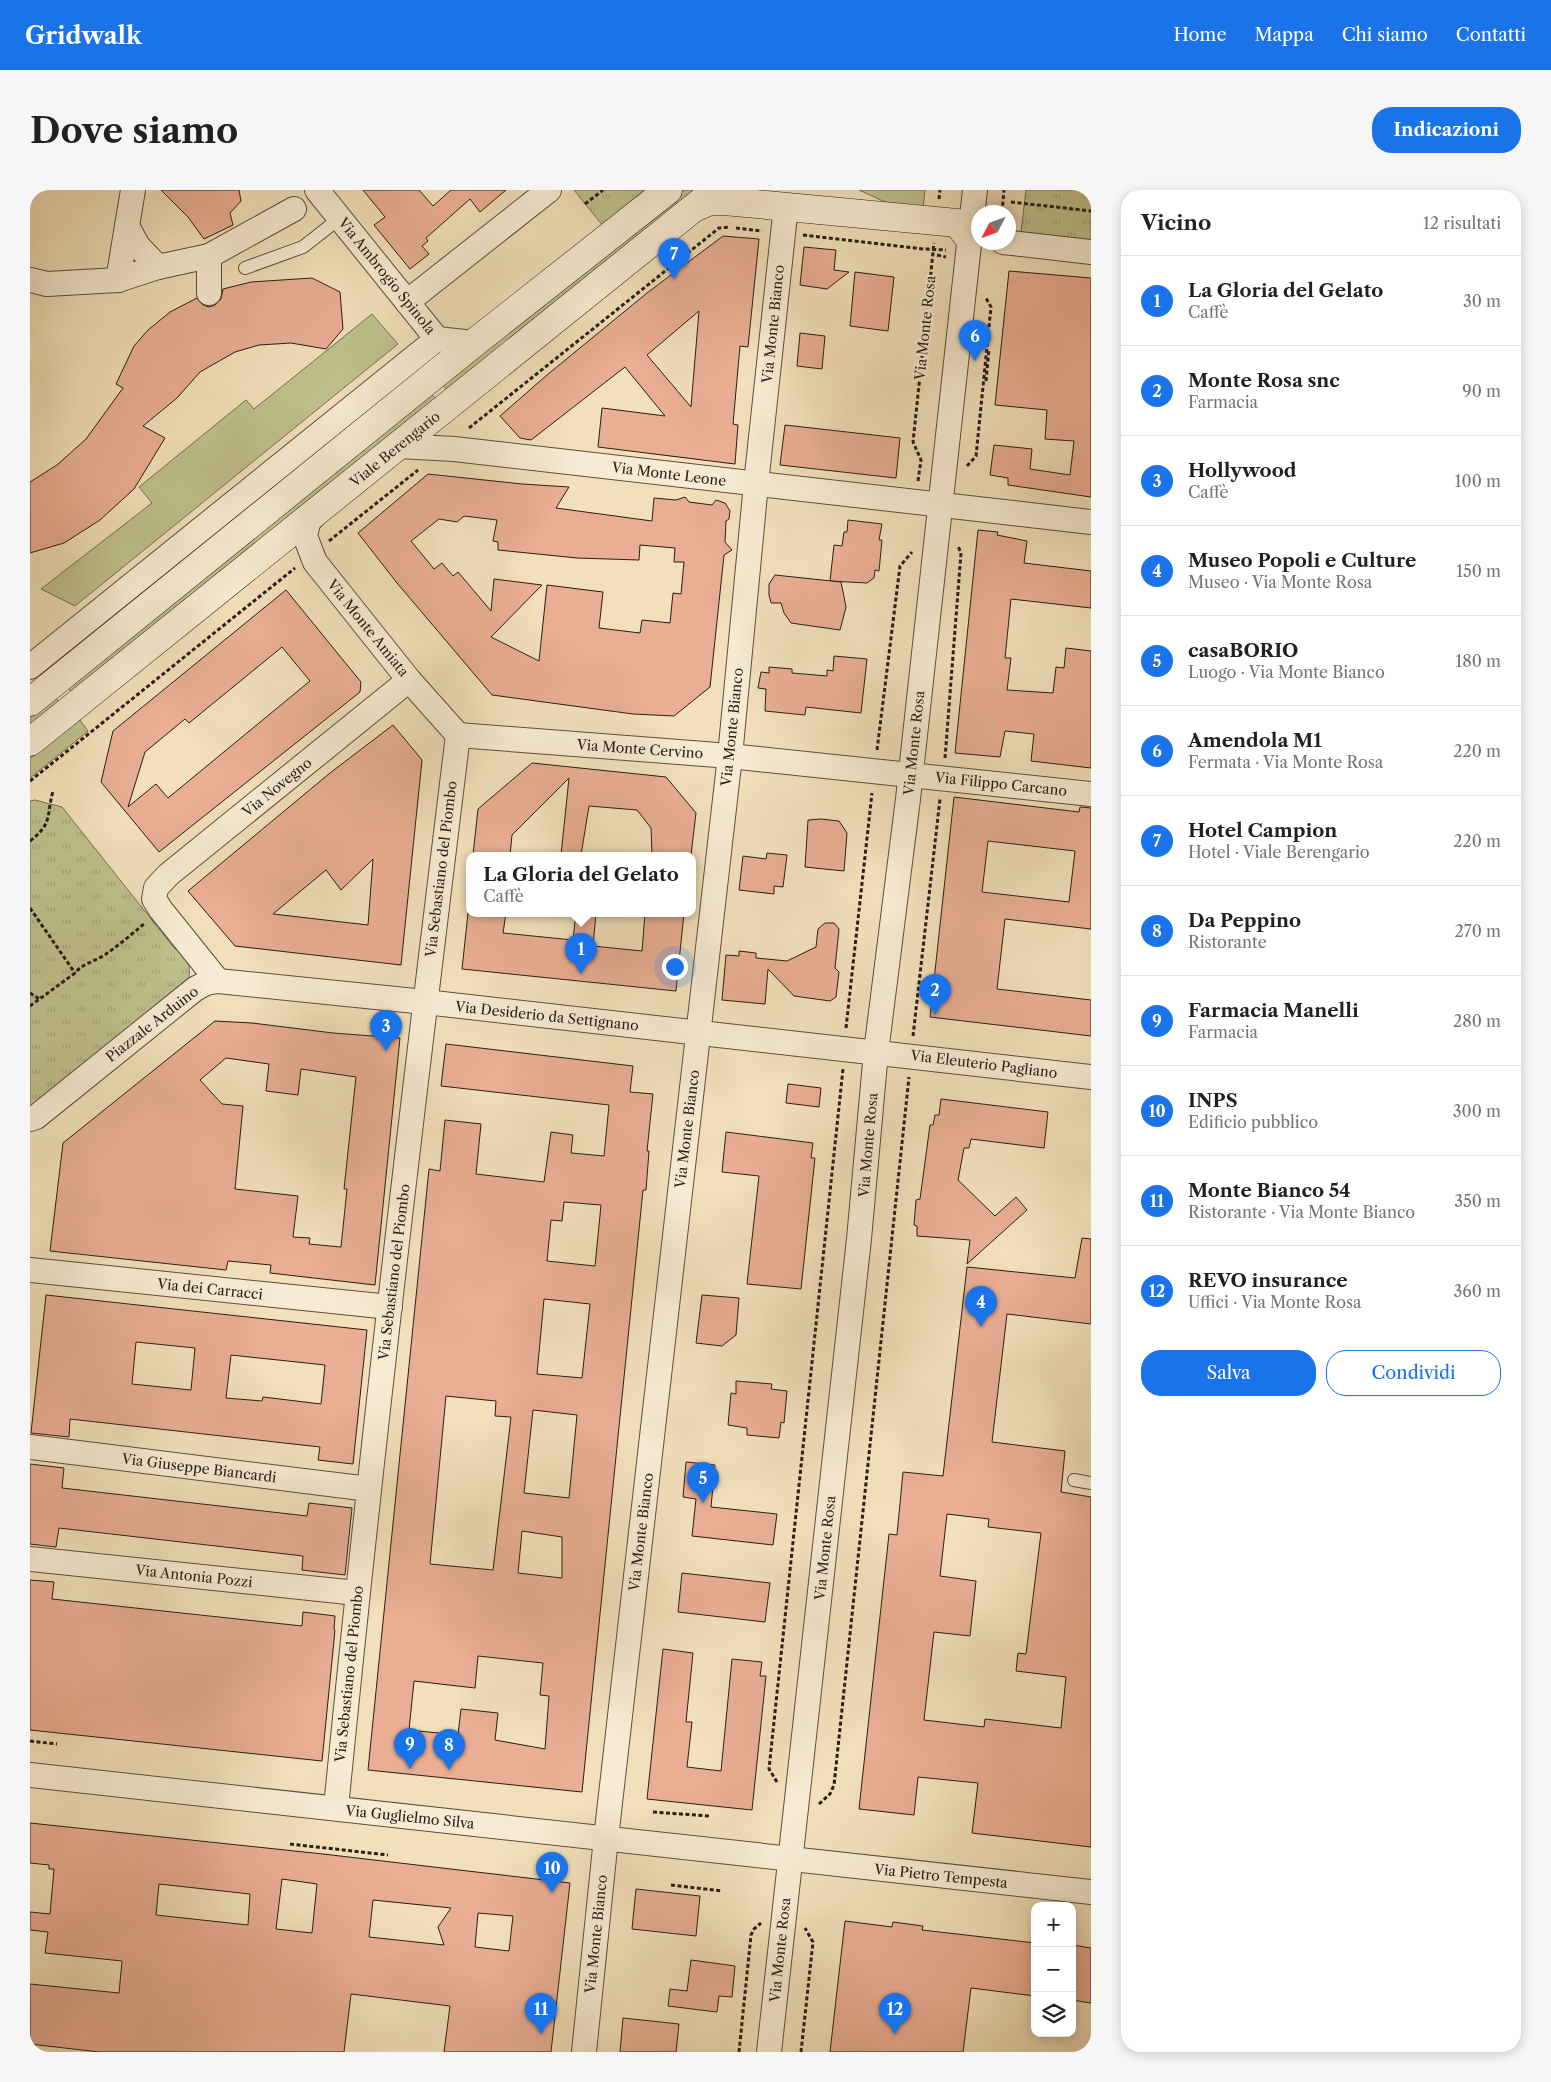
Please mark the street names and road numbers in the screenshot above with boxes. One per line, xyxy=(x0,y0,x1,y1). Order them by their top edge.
street label: Via Ambrogio Spinola xyxy=(334,213,440,338)
street label: Via Monte Bianco xyxy=(758,264,788,385)
street label: Via Monte Rosa xyxy=(910,274,940,382)
street label: Viale Berengario xyxy=(345,407,444,492)
street label: Via Monte Leone xyxy=(610,458,727,490)
street label: Via Monte Amiata xyxy=(323,575,413,681)
street label: Via Monte Bianco xyxy=(717,667,747,788)
street label: Via Monte Rosa xyxy=(899,689,929,797)
street label: Via Monte Cervino xyxy=(575,736,704,762)
street label: Via Novegno xyxy=(238,753,315,821)
street label: Via Filippo Carcano xyxy=(933,768,1068,800)
street label: Via Sebastiano del Piombo xyxy=(421,780,461,959)
street label: Piazzale Arduino xyxy=(102,982,202,1066)
street label: Via Desiderio da Settignano xyxy=(453,997,640,1035)
street label: Via Eleuterio Pagliano xyxy=(909,1046,1058,1082)
street label: Via Monte Bianco xyxy=(671,1069,703,1190)
street label: Via Monte Rosa xyxy=(854,1091,882,1199)
street label: Via Sebastiano del Piombo xyxy=(374,1183,414,1362)
street label: Via dei Carracci xyxy=(155,1274,264,1303)
street label: Via Giuseppe Biancardi xyxy=(120,1449,277,1486)
street label: Via Monte Bianco xyxy=(625,1472,657,1593)
street label: Via Monte Rosa xyxy=(810,1494,840,1602)
street label: Via Antonia Pozzi xyxy=(134,1561,253,1591)
street label: Via Sebastiano del Piombo xyxy=(331,1585,367,1764)
street label: Via Guglielmo Silva xyxy=(344,1801,476,1833)
street label: Via Pietro Tempesta xyxy=(872,1860,1009,1892)
street label: Via Monte Bianco xyxy=(581,1874,611,1995)
street label: Via Monte Rosa xyxy=(765,1896,795,2004)

